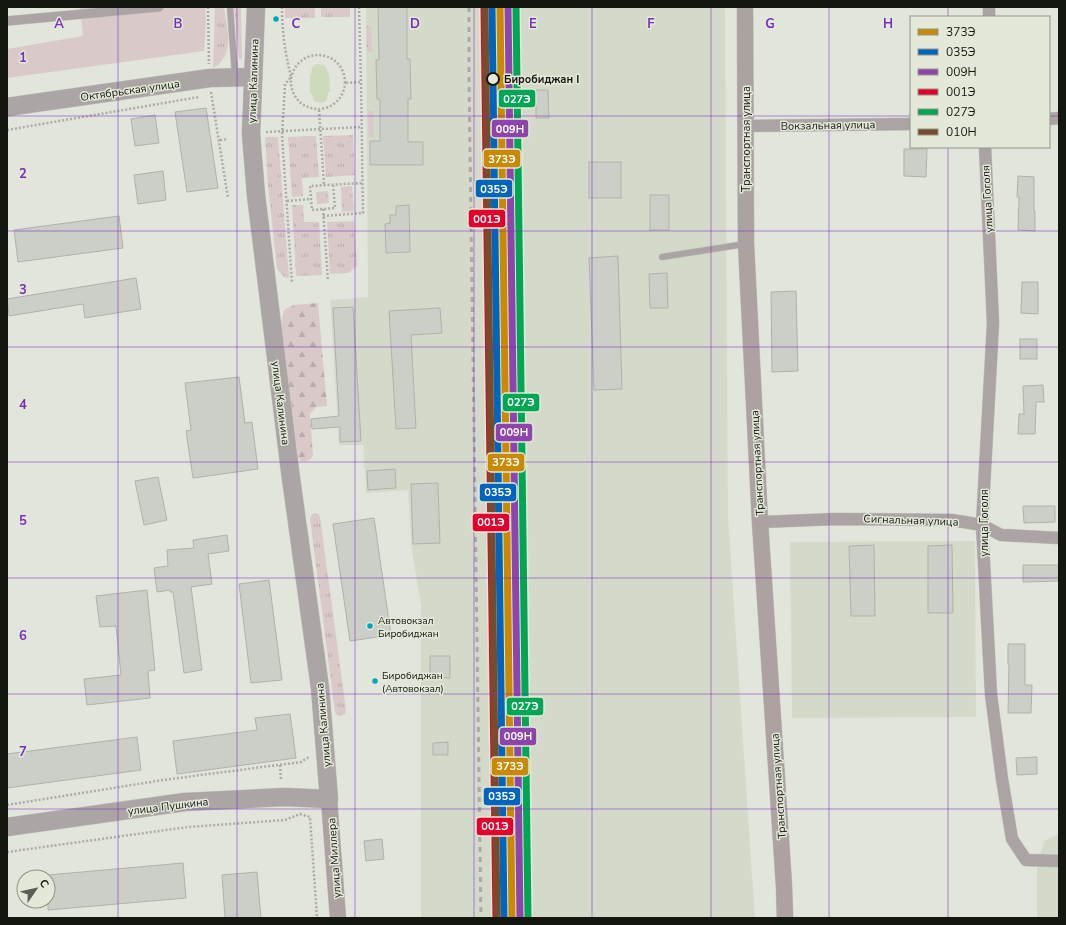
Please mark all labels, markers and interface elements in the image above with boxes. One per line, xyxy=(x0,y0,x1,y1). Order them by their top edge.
unlabelled marker xyxy=(271,14,281,24)
text: A xyxy=(54,15,64,33)
text: B xyxy=(174,15,183,33)
text: C xyxy=(292,15,301,33)
text: D xyxy=(410,15,420,33)
text: E xyxy=(529,15,537,33)
text: F xyxy=(647,15,655,33)
text: G xyxy=(765,15,775,33)
text: H xyxy=(883,15,893,33)
legend xyxy=(910,16,1050,148)
text: 373Э xyxy=(946,24,976,40)
street label: улица Калинина xyxy=(245,38,262,124)
text: 035Э xyxy=(946,44,976,60)
text: 1 xyxy=(19,49,27,67)
text: 009Н xyxy=(946,64,977,80)
marker: Биробиджан I xyxy=(486,72,500,86)
place label: Биробиджан I xyxy=(504,72,579,87)
street label: Октябрьская улица xyxy=(79,76,181,105)
text: 001Э xyxy=(946,84,976,100)
street label: Транспортная улица xyxy=(739,86,754,192)
line badge: 027Э xyxy=(498,89,536,108)
text: 027Э xyxy=(503,92,531,107)
text: 027Э xyxy=(946,104,976,120)
street label: Вокзальная улица xyxy=(780,117,876,134)
line badge: 009Н xyxy=(491,119,529,138)
text: 009Н xyxy=(496,122,524,137)
text: 010Н xyxy=(946,124,977,140)
line badge: 373Э xyxy=(483,149,521,168)
text: 373Э xyxy=(488,152,516,167)
text: 2 xyxy=(19,165,27,183)
street label: улица Гоголя xyxy=(978,165,997,233)
line badge: 035Э xyxy=(475,179,513,198)
text: 035Э xyxy=(480,182,508,197)
line badge: 001Э xyxy=(468,209,506,228)
text: 001Э xyxy=(473,212,501,227)
text: 3 xyxy=(19,281,27,299)
street label: улица Калинина xyxy=(268,360,293,446)
line badge: 027Э xyxy=(502,393,540,412)
text: 027Э xyxy=(507,395,535,410)
text: 4 xyxy=(19,396,27,414)
street label: Транспортная улица xyxy=(747,410,768,516)
line badge: 009Н xyxy=(495,423,533,442)
text: 009Н xyxy=(500,425,528,440)
line badge: 373Э xyxy=(487,453,525,472)
text: 373Э xyxy=(492,455,520,470)
line badge: 035Э xyxy=(479,483,517,502)
text: 035Э xyxy=(484,485,512,500)
street label: улица Гоголя xyxy=(977,489,992,557)
street label: Сигнальная улица xyxy=(863,511,959,530)
text: 5 xyxy=(19,512,27,530)
line badge: 001Э xyxy=(472,513,510,532)
text: 001Э xyxy=(477,515,505,530)
place label: Автовокзал Биробиджан xyxy=(378,614,439,641)
marker: Автовокзал Биробиджан xyxy=(365,621,375,631)
text: 6 xyxy=(19,627,27,645)
place label: Биробиджан (Автовокзал) xyxy=(382,669,444,696)
marker: Биробиджан (Автовокзал) xyxy=(370,676,380,686)
street label: улица Калинина xyxy=(312,682,335,768)
line badge: 027Э xyxy=(506,697,544,716)
text: 027Э xyxy=(511,699,539,714)
line badge: 009Н xyxy=(499,727,537,746)
text: 009Н xyxy=(504,729,532,744)
street label: Транспортная улица xyxy=(767,733,790,839)
text: 7 xyxy=(19,743,27,761)
line badge: 373Э xyxy=(491,757,529,776)
text: 373Э xyxy=(496,759,524,774)
line badge: 035Э xyxy=(483,787,521,806)
text: 035Э xyxy=(488,789,516,804)
street label: улица Пушкина xyxy=(127,794,209,819)
street label: улица Миллера xyxy=(324,817,345,899)
line badge: 001Э xyxy=(476,817,514,836)
text: 001Э xyxy=(481,819,509,834)
north arrow xyxy=(16,869,56,909)
text: С xyxy=(36,876,52,891)

